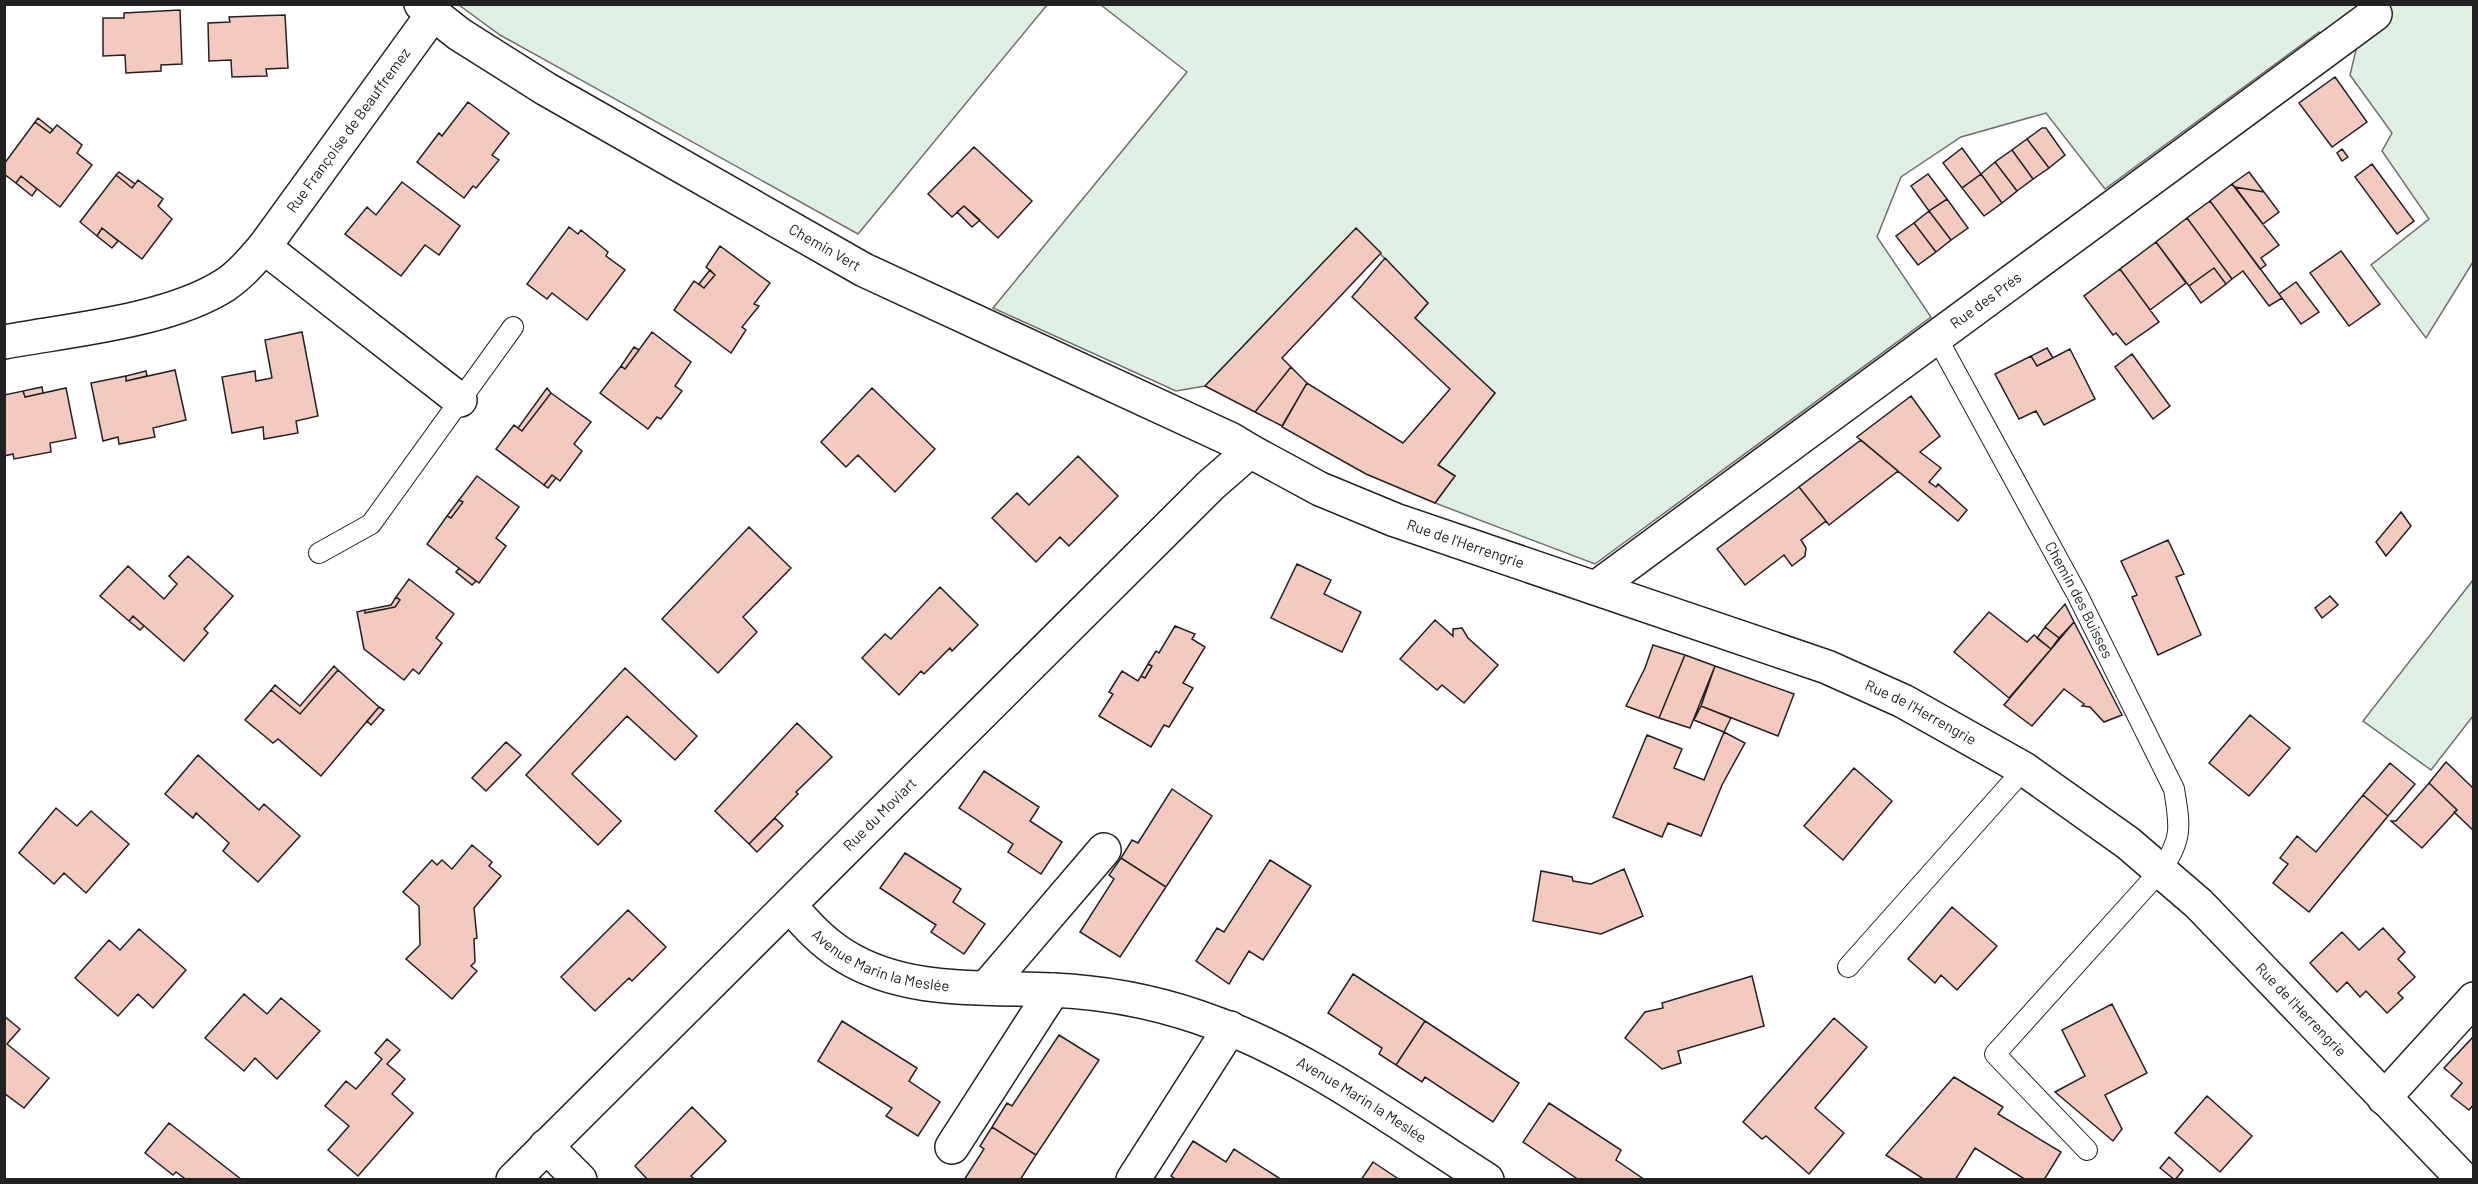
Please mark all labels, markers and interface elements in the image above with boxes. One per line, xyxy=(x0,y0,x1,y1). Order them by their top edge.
street label: Rue Françoise de Beauffremez xyxy=(282,44,414,216)
street label: Chemin Vert xyxy=(786,219,864,274)
street label: Rue des Prés xyxy=(1946,268,2024,332)
street label: Rue de l'Herrengrie xyxy=(1405,515,1527,571)
street label: Chemin des Buisses xyxy=(2042,538,2117,661)
street label: Rue de l'Herrengrie xyxy=(1863,675,1980,748)
street label: Rue du Moviart xyxy=(839,774,920,854)
street label: Avenue Marin la Meslée xyxy=(809,925,950,994)
street label: Rue de l'Herrengrie xyxy=(2252,959,2350,1060)
street label: Avenue Marin la Meslée xyxy=(1294,1052,1430,1146)

